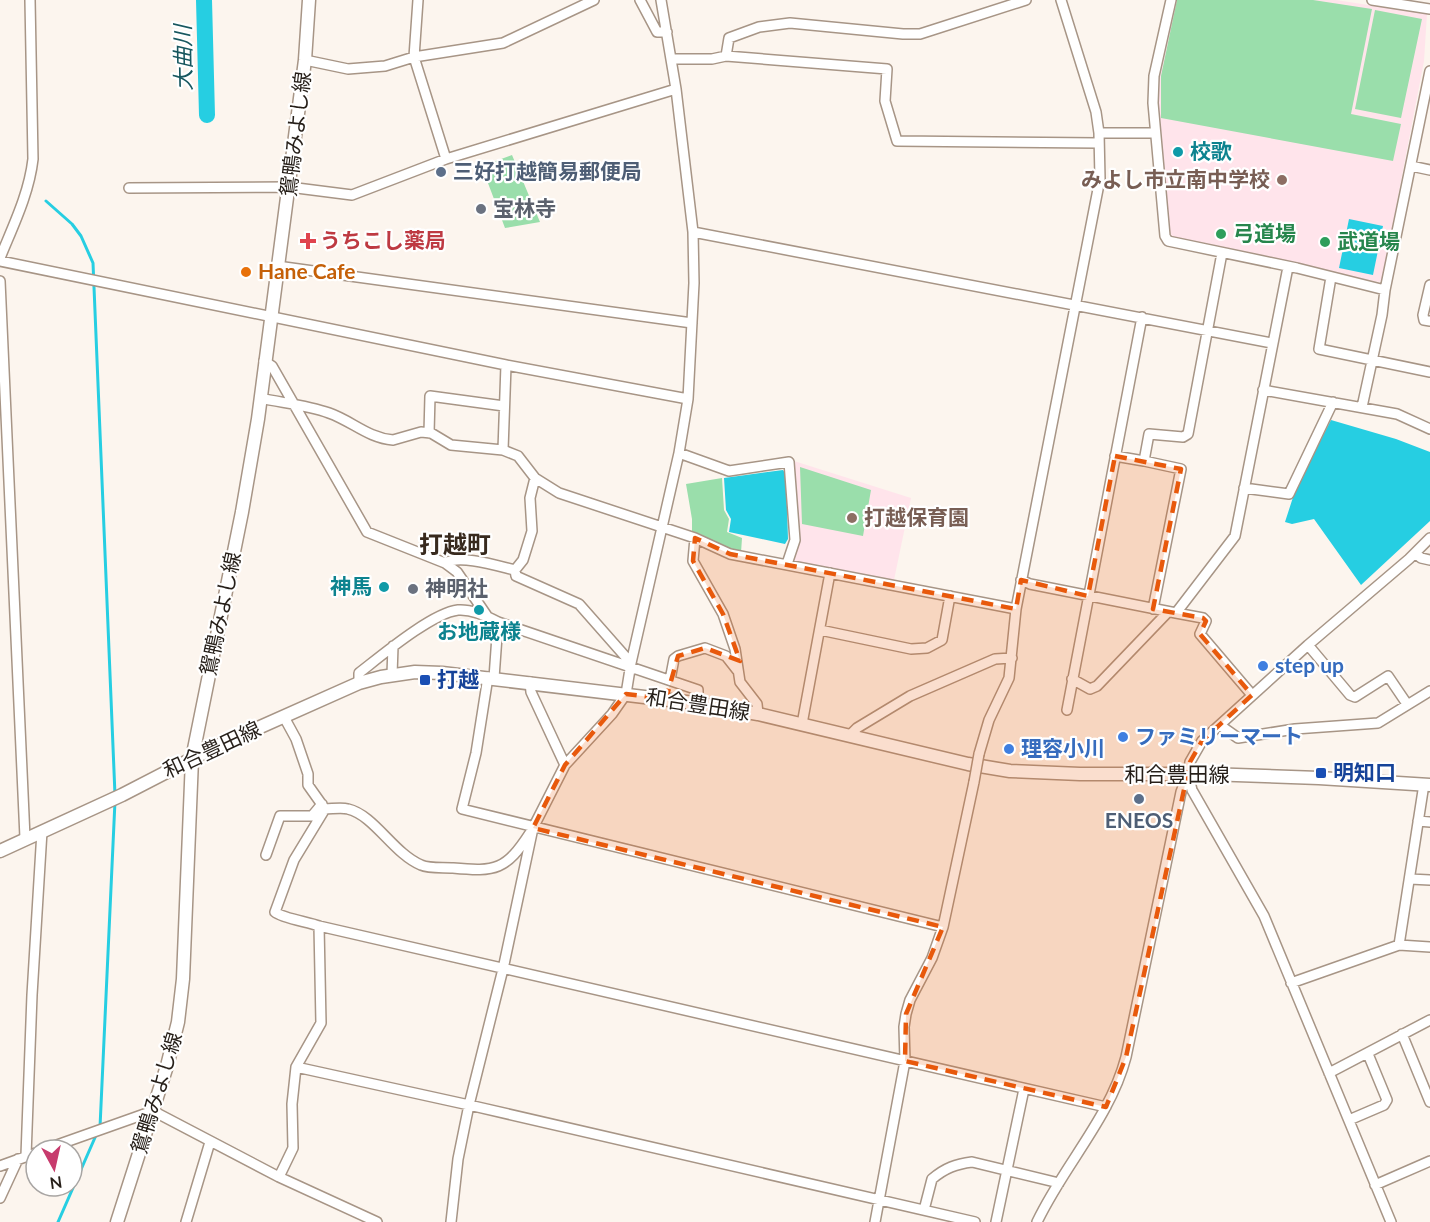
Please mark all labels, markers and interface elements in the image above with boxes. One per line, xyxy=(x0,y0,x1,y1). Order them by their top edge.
water label: 大曲川 xyxy=(168,23,197,91)
street label: 鴛鴨みよし線 xyxy=(274,70,315,198)
place label: 校歌 xyxy=(1190,138,1232,163)
marker: 校歌 xyxy=(1171,145,1185,159)
place label: 三好打越簡易郵便局 xyxy=(453,158,642,183)
marker: 三好打越簡易郵便局 xyxy=(434,165,448,179)
place label: みよし市立南中学校 xyxy=(1081,166,1270,191)
marker: みよし市立南中学校 xyxy=(1275,173,1289,187)
place label: 宝林寺 xyxy=(493,195,556,220)
marker: 宝林寺 xyxy=(474,202,488,216)
place label: 弓道場 xyxy=(1233,220,1296,245)
place label: うちこし薬局 xyxy=(320,227,446,252)
marker: 弓道場 xyxy=(1214,227,1228,241)
place label: 武道場 xyxy=(1337,228,1400,253)
marker: うちこし薬局 xyxy=(301,234,315,248)
marker: 武道場 xyxy=(1318,235,1332,249)
place label: Hane Cafe xyxy=(258,258,356,283)
marker: Hane Cafe xyxy=(239,265,253,279)
place label: 打越保育園 xyxy=(864,504,969,529)
marker: 打越保育園 xyxy=(845,511,859,525)
district label: 打越町 xyxy=(419,529,491,558)
street label: 鴛鴨みよし線 xyxy=(194,549,245,678)
place label: 神馬 xyxy=(330,573,372,598)
place label: 神明社 xyxy=(425,575,488,600)
marker: 神馬 xyxy=(377,580,391,594)
marker: 神明社 xyxy=(406,582,420,596)
marker: お地蔵様 xyxy=(472,603,486,617)
place label: お地蔵様 xyxy=(437,618,521,643)
place label: step up xyxy=(1275,652,1344,677)
marker: step up xyxy=(1256,659,1270,673)
place label: 打越 xyxy=(437,666,479,691)
marker: 打越 xyxy=(418,673,432,687)
street label: 和合豊田線 xyxy=(644,683,752,724)
street label: 和合豊田線 xyxy=(159,715,264,782)
place label: ファミリーマート xyxy=(1135,723,1303,748)
marker: ファミリーマート xyxy=(1116,730,1130,744)
place label: 理容小川 xyxy=(1021,735,1105,760)
marker: 理容小川 xyxy=(1002,742,1016,756)
place label: 明知口 xyxy=(1333,759,1396,784)
street label: 和合豊田線 xyxy=(1125,761,1230,786)
marker: 明知口 xyxy=(1314,766,1328,780)
marker: ENEOS xyxy=(1132,792,1146,806)
place label: ENEOS xyxy=(1105,807,1173,832)
street label: 鴛鴨みよし線 xyxy=(125,1029,186,1156)
north arrow xyxy=(24,1138,84,1198)
text: N xyxy=(49,1173,64,1194)

